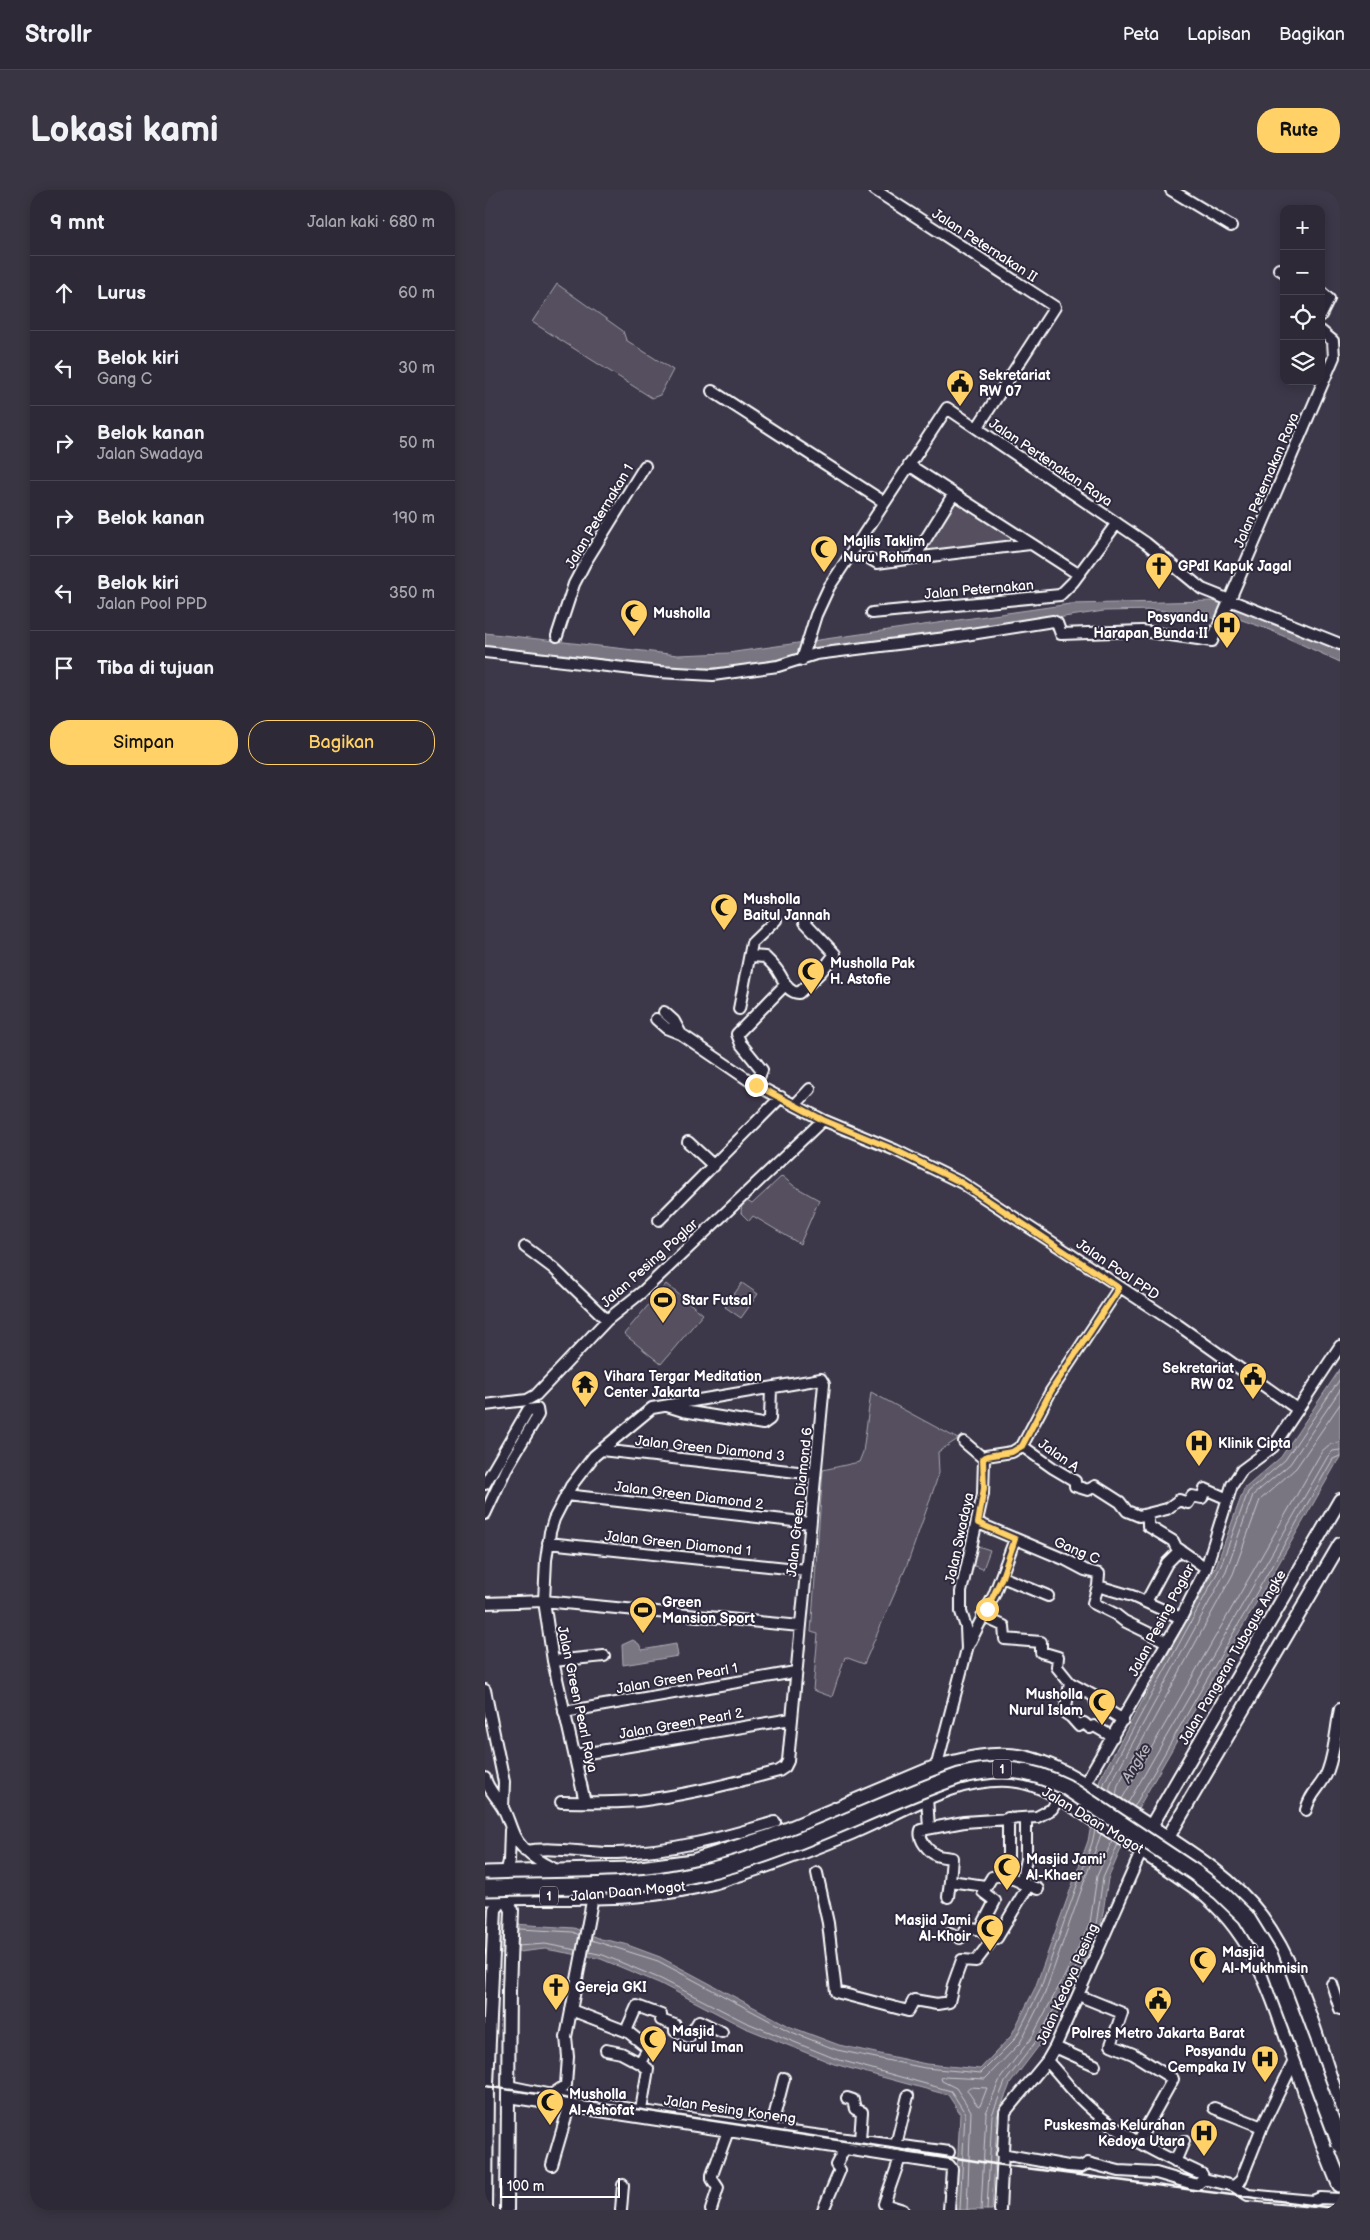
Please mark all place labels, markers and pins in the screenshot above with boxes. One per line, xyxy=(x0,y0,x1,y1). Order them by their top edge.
place label: Sekretariat RW 07 xyxy=(979,367,1051,400)
public building icon: Sekretariat RW 07 xyxy=(945,368,975,407)
place label: Majlis Taklim Nuru Rohman xyxy=(843,533,932,566)
mosque icon: Majlis Taklim Nuru Rohman xyxy=(809,534,839,573)
church icon: GPdI Kapuk Jagal xyxy=(1144,551,1174,590)
place label: GPdI Kapuk Jagal xyxy=(1178,558,1292,575)
mosque icon: Musholla xyxy=(619,598,649,637)
place label: Musholla xyxy=(653,605,711,622)
place label: Posyandu Harapan Bunda II xyxy=(1094,609,1208,642)
hospital icon: Posyandu Harapan Bunda II xyxy=(1212,610,1242,649)
place label: Musholla Baitul Jannah xyxy=(743,891,831,924)
mosque icon: Musholla Baitul Jannah xyxy=(709,892,739,931)
place label: Musholla Pak H. Astofie xyxy=(830,955,915,988)
mosque icon: Musholla Pak H. Astofie xyxy=(796,956,826,995)
sports icon: Star Futsal xyxy=(648,1285,678,1324)
place label: Star Futsal xyxy=(682,1292,752,1309)
place label: Sekretariat RW 02 xyxy=(1163,1360,1235,1393)
public building icon: Sekretariat RW 02 xyxy=(1238,1361,1268,1400)
place label: Vihara Tergar Meditation Center Jakarta xyxy=(604,1368,762,1401)
temple icon: Vihara Tergar Meditation Center Jakarta xyxy=(570,1369,600,1408)
hospital icon: Klinik Cipta xyxy=(1184,1428,1214,1467)
place label: Klinik Cipta xyxy=(1218,1435,1291,1452)
place label: Green Mansion Sport xyxy=(662,1594,755,1627)
sports icon: Green Mansion Sport xyxy=(628,1595,658,1634)
place label: Musholla Nurul Islam xyxy=(1009,1686,1083,1719)
mosque icon: Musholla Nurul Islam xyxy=(1087,1687,1117,1726)
place label: Masjid Jami' Al-Khaer xyxy=(1025,1851,1106,1884)
mosque icon: Masjid Jami' Al-Khaer xyxy=(992,1852,1022,1891)
place label: Masjid Jami Al-Khoir xyxy=(894,1912,971,1945)
mosque icon: Masjid Jami Al-Khoir xyxy=(975,1913,1005,1952)
place label: Masjid Al-Mukhmisin xyxy=(1221,1944,1308,1977)
mosque icon: Masjid Al-Mukhmisin xyxy=(1188,1945,1218,1984)
church icon: Gereja GKI xyxy=(541,1972,571,2011)
place label: Gereja GKI xyxy=(575,1979,647,1996)
public building icon: Polres Metro Jakarta Barat xyxy=(1143,1985,1173,2024)
place label: Masjid Nurul Iman xyxy=(672,2023,744,2056)
mosque icon: Masjid Nurul Iman xyxy=(638,2024,668,2063)
place label: Polres Metro Jakarta Barat xyxy=(1071,2025,1245,2042)
place label: Posyandu Cempaka IV xyxy=(1168,2043,1246,2076)
hospital icon: Posyandu Cempaka IV xyxy=(1250,2044,1280,2083)
place label: Musholla Al-Ashofat xyxy=(568,2086,635,2119)
mosque icon: Musholla Al-Ashofat xyxy=(535,2087,565,2126)
place label: Puskesmas Kelurahan Kedoya Utara xyxy=(1044,2117,1185,2150)
hospital icon: Puskesmas Kelurahan Kedoya Utara xyxy=(1189,2118,1219,2157)

